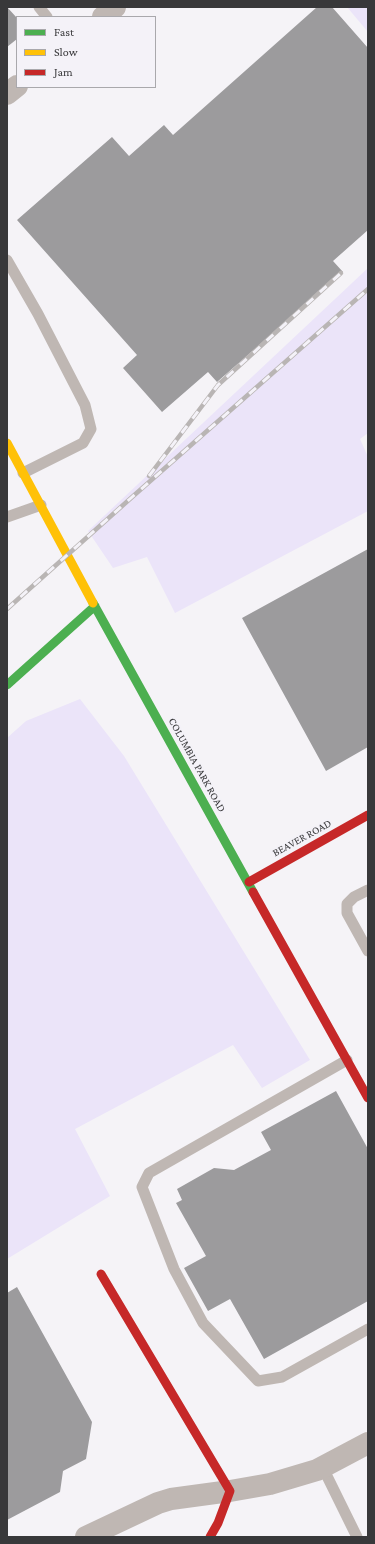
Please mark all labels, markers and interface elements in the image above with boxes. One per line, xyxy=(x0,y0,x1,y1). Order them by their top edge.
legend xyxy=(16,16,156,88)
text: Fast xyxy=(54,25,74,39)
text: Slow xyxy=(54,45,78,59)
text: Jam xyxy=(54,65,73,79)
street label: COLUMBIA PARK ROAD xyxy=(166,715,228,815)
street label: BEAVER ROAD xyxy=(270,816,334,860)

